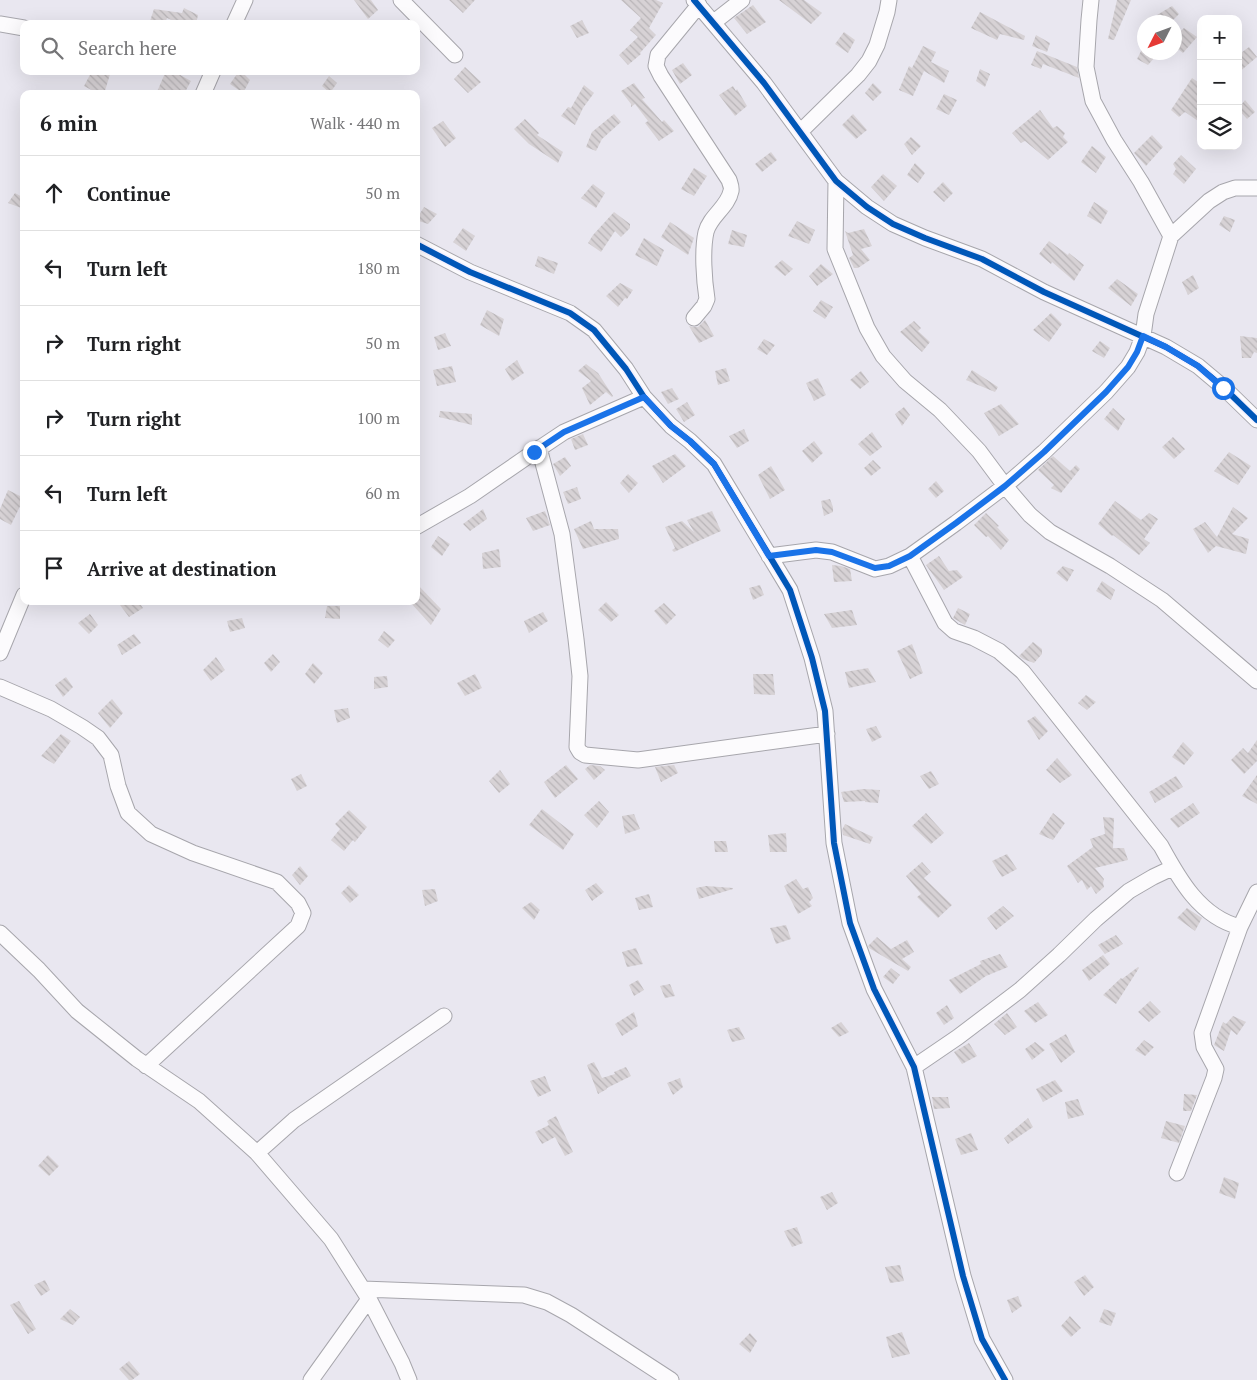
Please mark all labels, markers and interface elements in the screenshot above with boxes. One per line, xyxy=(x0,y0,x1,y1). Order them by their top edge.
north arrow xyxy=(1137,15,1182,60)
map controls xyxy=(1197,15,1242,150)
button: + xyxy=(1197,15,1242,60)
search box xyxy=(20,20,420,75)
icon: search xyxy=(38,34,66,62)
text: Search here xyxy=(78,35,177,60)
button: − xyxy=(1197,60,1242,105)
button: layers xyxy=(1197,105,1242,150)
text: 6 min xyxy=(40,109,97,137)
text: Walk · 440 m xyxy=(310,112,400,134)
icon: ahead xyxy=(40,179,68,207)
text: Continue xyxy=(87,181,171,206)
text: 50 m xyxy=(365,182,400,204)
icon: left xyxy=(40,254,68,282)
text: Turn left xyxy=(87,256,168,281)
text: 180 m xyxy=(357,257,400,279)
icon: right xyxy=(40,329,68,357)
text: Turn right xyxy=(87,331,181,356)
text: 50 m xyxy=(365,332,400,354)
route start xyxy=(1212,377,1235,400)
icon: right xyxy=(40,404,68,432)
text: Turn right xyxy=(87,406,181,431)
text: 100 m xyxy=(357,407,400,429)
route end xyxy=(523,441,546,464)
icon: left xyxy=(40,479,68,507)
text: Turn left xyxy=(87,481,168,506)
text: 60 m xyxy=(365,482,400,504)
icon: arrive xyxy=(40,554,68,582)
text: Arrive at destination xyxy=(87,556,276,581)

